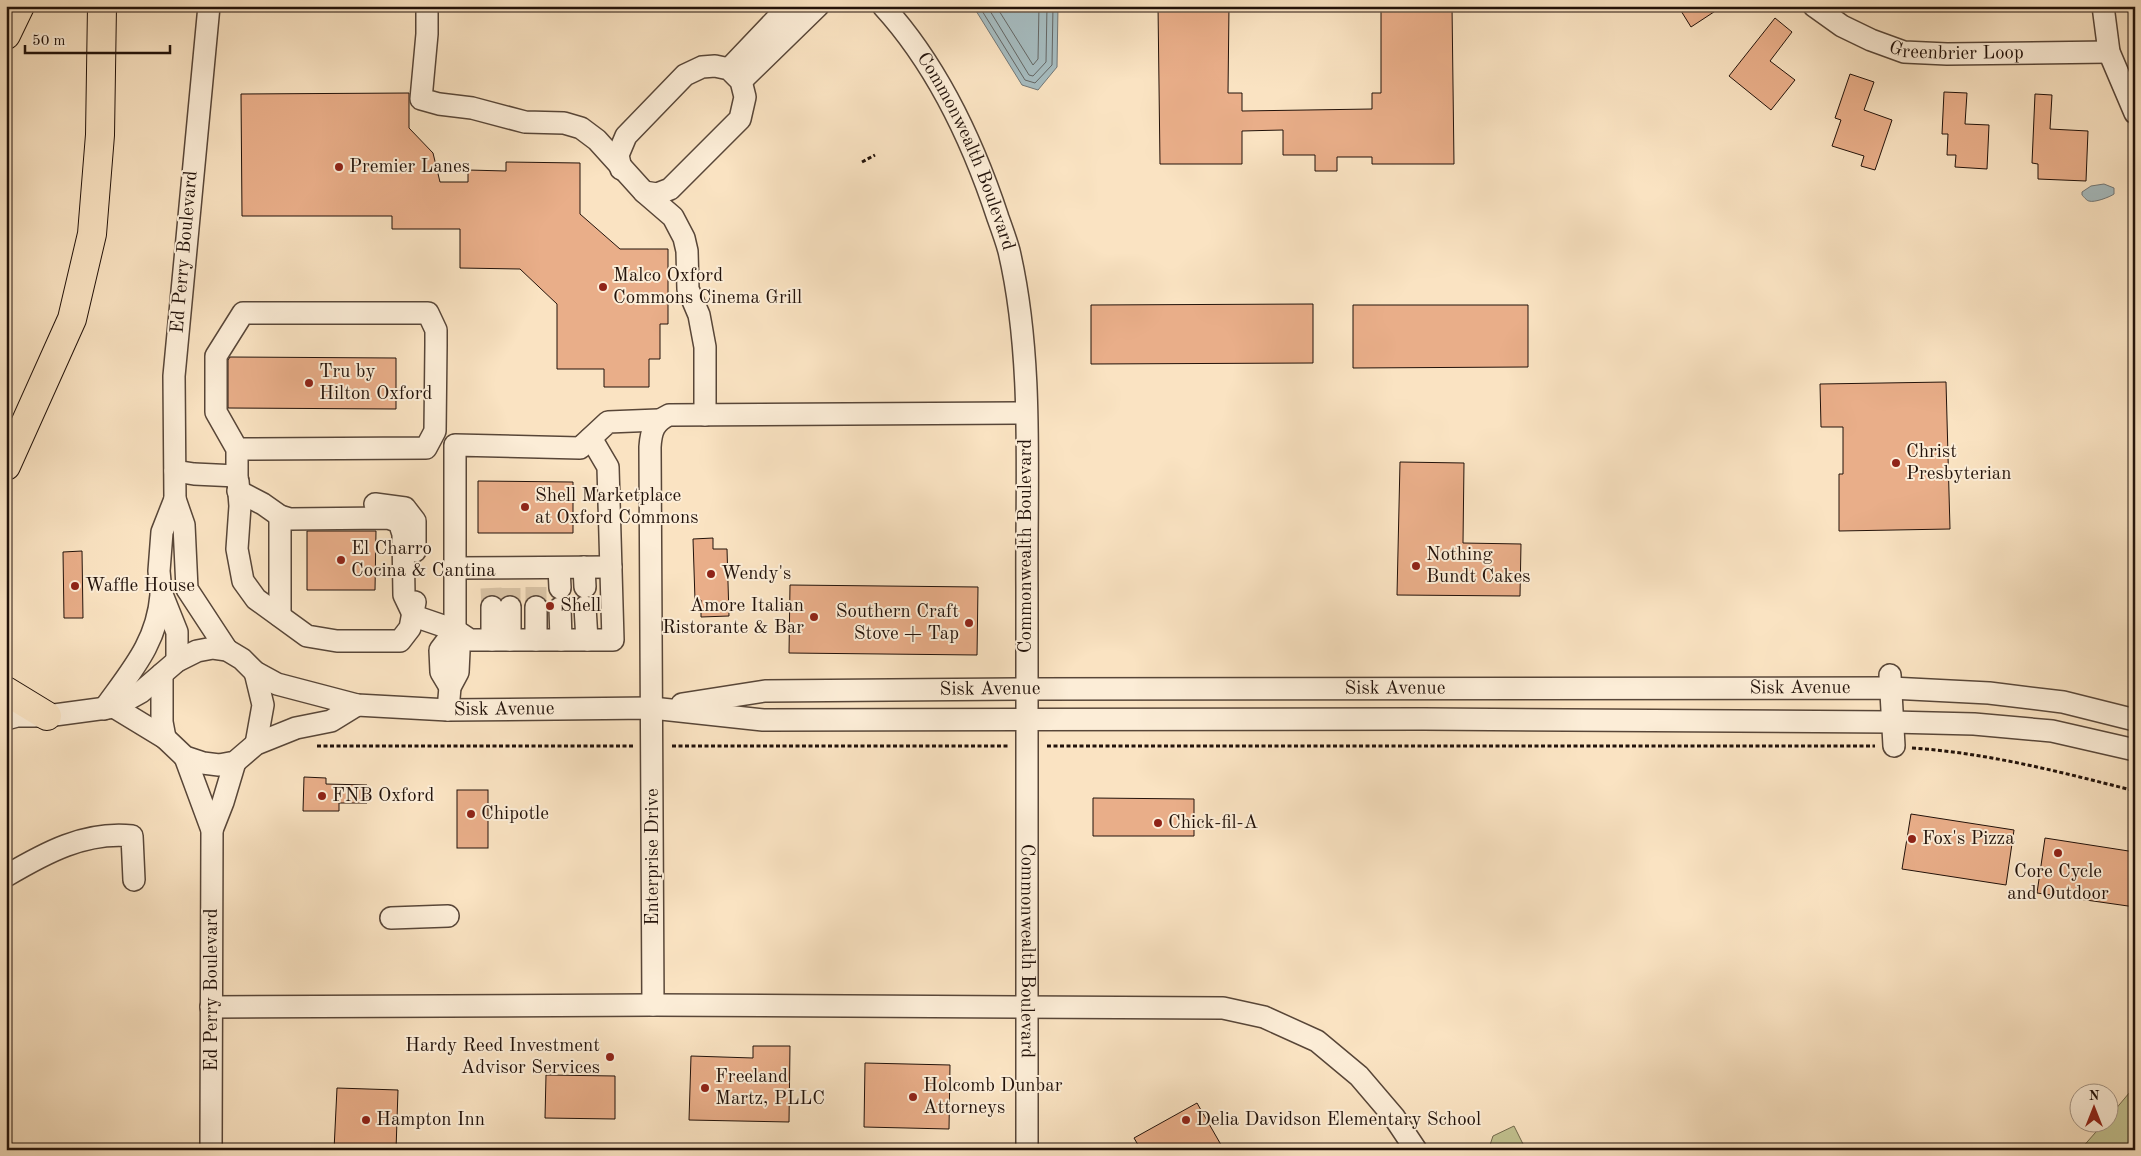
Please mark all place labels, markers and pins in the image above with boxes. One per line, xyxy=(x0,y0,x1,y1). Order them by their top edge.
place label: Premier Lanes xyxy=(349,158,470,177)
marker: Premier Lanes xyxy=(333,161,345,173)
place label: Malco Oxford Commons Cinema Grill xyxy=(613,267,802,308)
marker: Malco Oxford Commons Cinema Grill xyxy=(597,281,609,293)
place label: Tru by Hilton Oxford xyxy=(319,363,433,404)
marker: Tru by Hilton Oxford xyxy=(303,377,315,389)
place label: Christ Presbyterian xyxy=(1906,443,2011,484)
marker: Christ Presbyterian xyxy=(1890,457,1902,469)
place label: Shell Marketplace at Oxford Commons xyxy=(535,487,699,528)
marker: Shell Marketplace at Oxford Commons xyxy=(519,501,531,513)
place label: El Charro Cocina & Cantina xyxy=(351,540,496,581)
place label: Nothing Bundt Cakes xyxy=(1426,546,1530,587)
marker: El Charro Cocina & Cantina xyxy=(335,554,347,566)
marker: Nothing Bundt Cakes xyxy=(1410,560,1422,572)
place label: Wendy's xyxy=(721,565,791,584)
marker: Wendy's xyxy=(705,568,717,580)
place label: Waffle House xyxy=(85,577,195,596)
marker: Waffle House xyxy=(69,580,81,592)
place label: Shell xyxy=(560,597,601,616)
place label: Amore Italian Ristorante & Bar xyxy=(662,597,804,638)
marker: Shell xyxy=(544,600,556,612)
place label: Southern Craft Stove + Tap xyxy=(836,603,959,644)
marker: Amore Italian Ristorante & Bar xyxy=(808,611,820,623)
marker: Southern Craft Stove + Tap xyxy=(963,617,975,629)
place label: FNB Oxford xyxy=(332,787,435,806)
marker: FNB Oxford xyxy=(316,790,328,802)
place label: Chipotle xyxy=(481,805,549,824)
marker: Chipotle xyxy=(465,808,477,820)
place label: Chick-fil-A xyxy=(1168,814,1259,833)
marker: Chick-fil-A xyxy=(1152,817,1164,829)
place label: Fox's Pizza xyxy=(1922,830,2015,849)
marker: Fox's Pizza xyxy=(1906,833,1918,845)
marker: Core Cycle and Outdoor xyxy=(2052,847,2064,859)
place label: Core Cycle and Outdoor xyxy=(2007,863,2109,904)
place label: Hardy Reed Investment Advisor Services xyxy=(405,1037,600,1078)
marker: Hardy Reed Investment Advisor Services xyxy=(604,1051,616,1063)
place label: Freeland Martz, PLLC xyxy=(715,1068,825,1109)
place label: Holcomb Dunbar Attorneys xyxy=(923,1077,1063,1118)
marker: Freeland Martz, PLLC xyxy=(699,1082,711,1094)
marker: Holcomb Dunbar Attorneys xyxy=(907,1091,919,1103)
place label: Hampton Inn xyxy=(376,1111,485,1130)
place label: Delia Davidson Elementary School xyxy=(1196,1111,1481,1130)
marker: Hampton Inn xyxy=(360,1114,372,1126)
marker: Delia Davidson Elementary School xyxy=(1180,1114,1192,1126)

